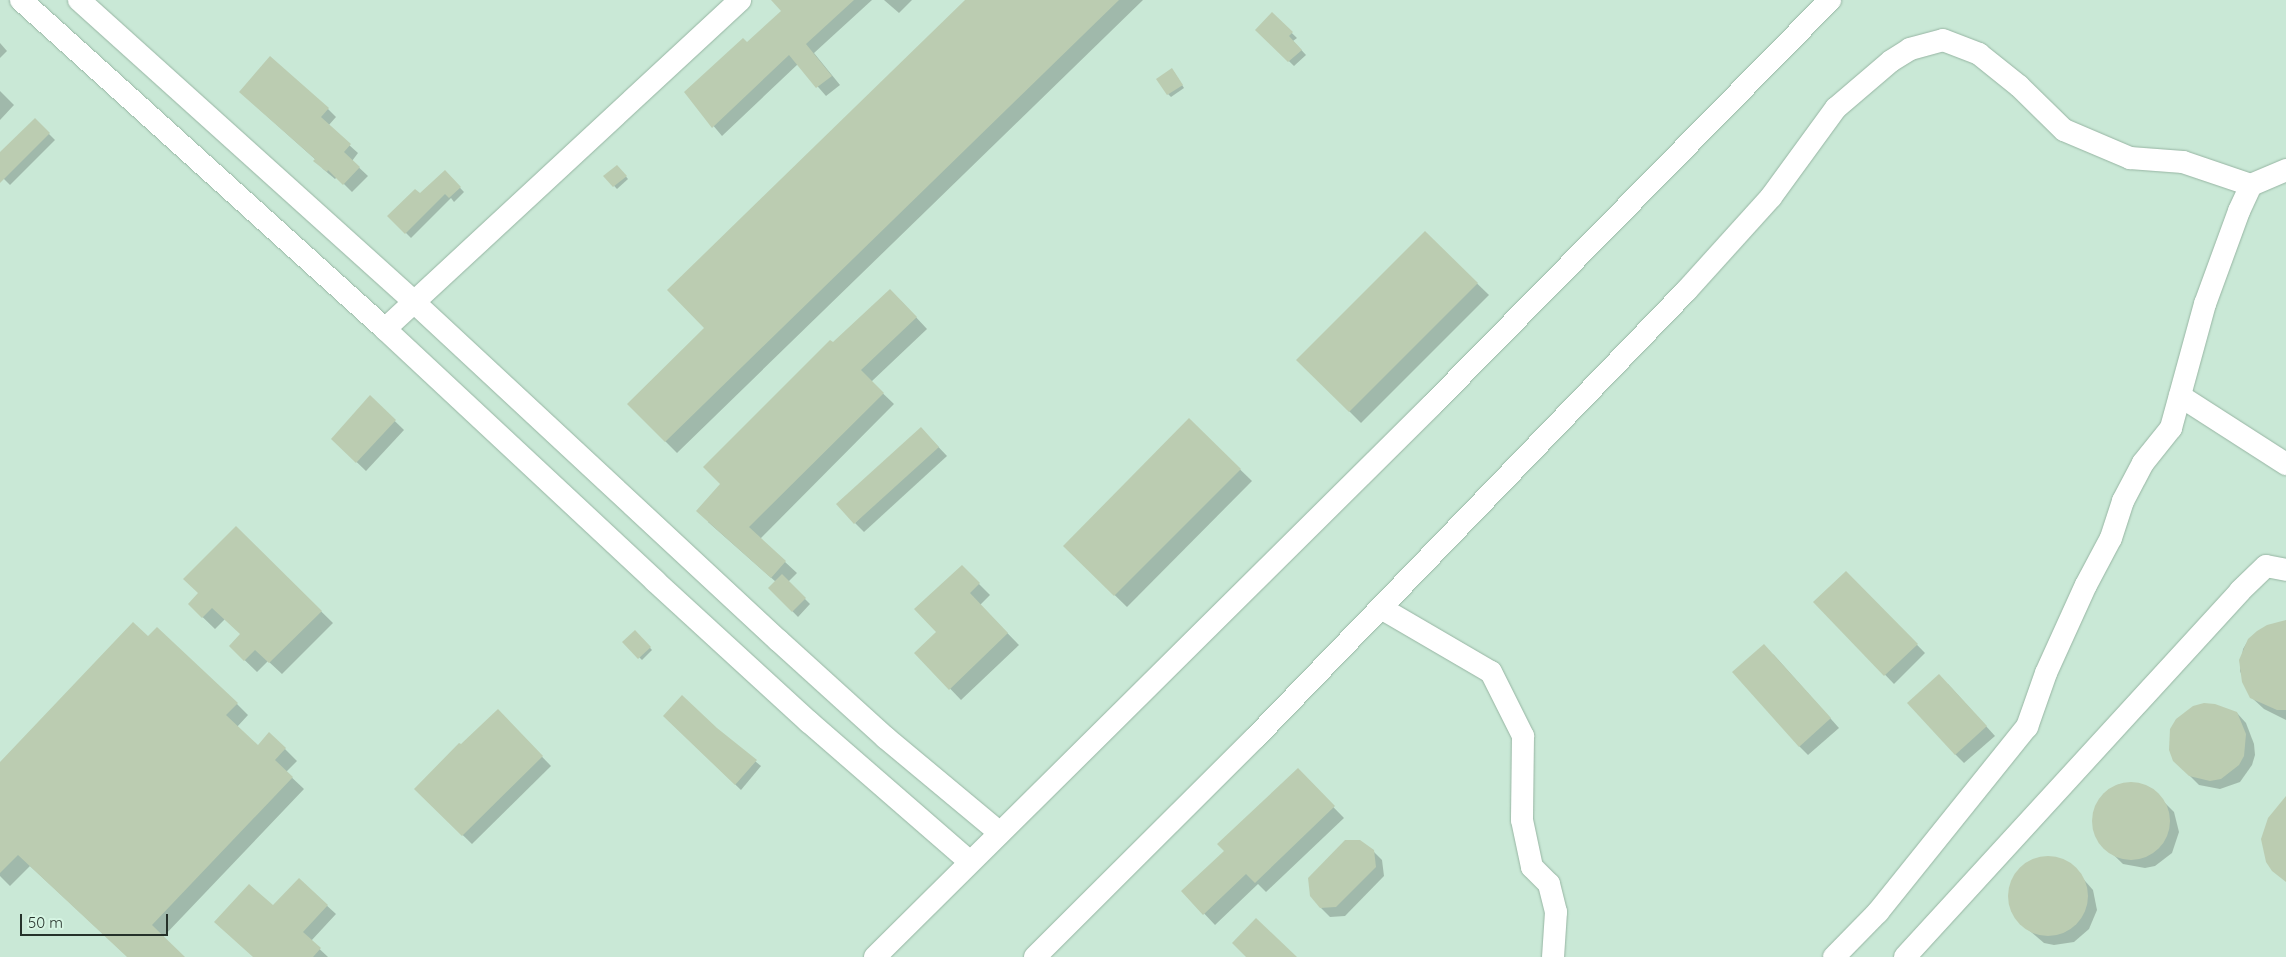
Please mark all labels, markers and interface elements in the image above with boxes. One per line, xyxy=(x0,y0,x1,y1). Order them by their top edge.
scale bar xyxy=(22,904,170,936)
text: 50 m xyxy=(28,913,63,932)

